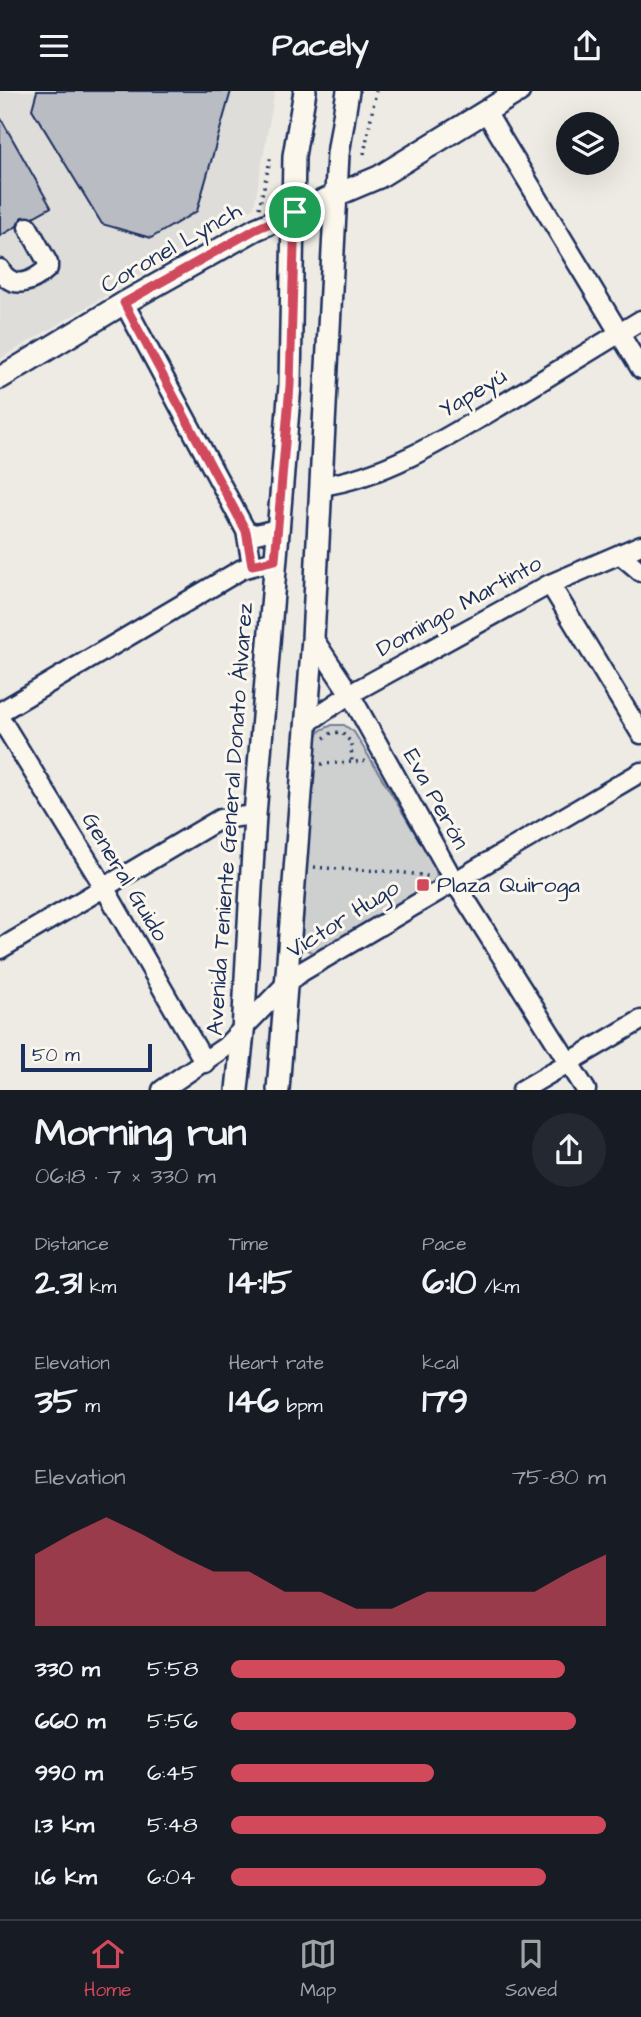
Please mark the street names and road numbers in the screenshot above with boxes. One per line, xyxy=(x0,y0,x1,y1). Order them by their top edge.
street label: Coronel Lynch xyxy=(95,194,248,302)
street label: Yapeyú xyxy=(433,360,513,427)
street label: Domingo Martinto xyxy=(370,547,548,666)
street label: Avenida Teniente General Donato Álvarez xyxy=(199,601,261,1037)
street label: Eva Perón xyxy=(395,743,477,855)
street label: General Guido xyxy=(74,806,176,948)
street label: Victor Hugo xyxy=(281,872,406,967)

